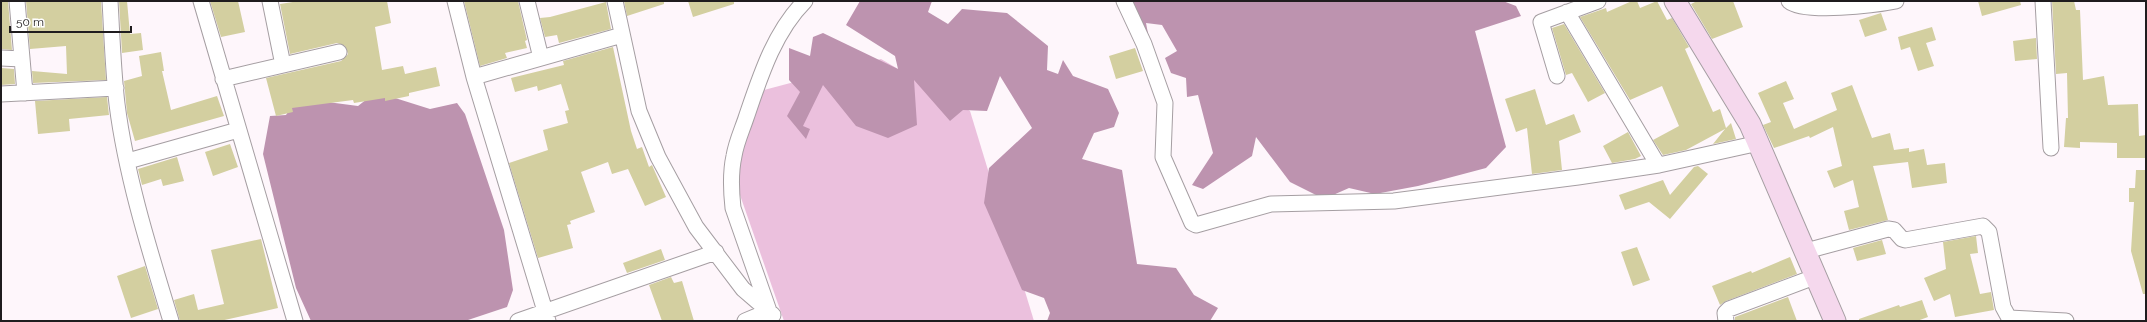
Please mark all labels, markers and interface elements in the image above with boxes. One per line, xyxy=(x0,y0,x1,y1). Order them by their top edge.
scale bar xyxy=(10,8,131,34)
text: 50 m xyxy=(16,15,44,29)

